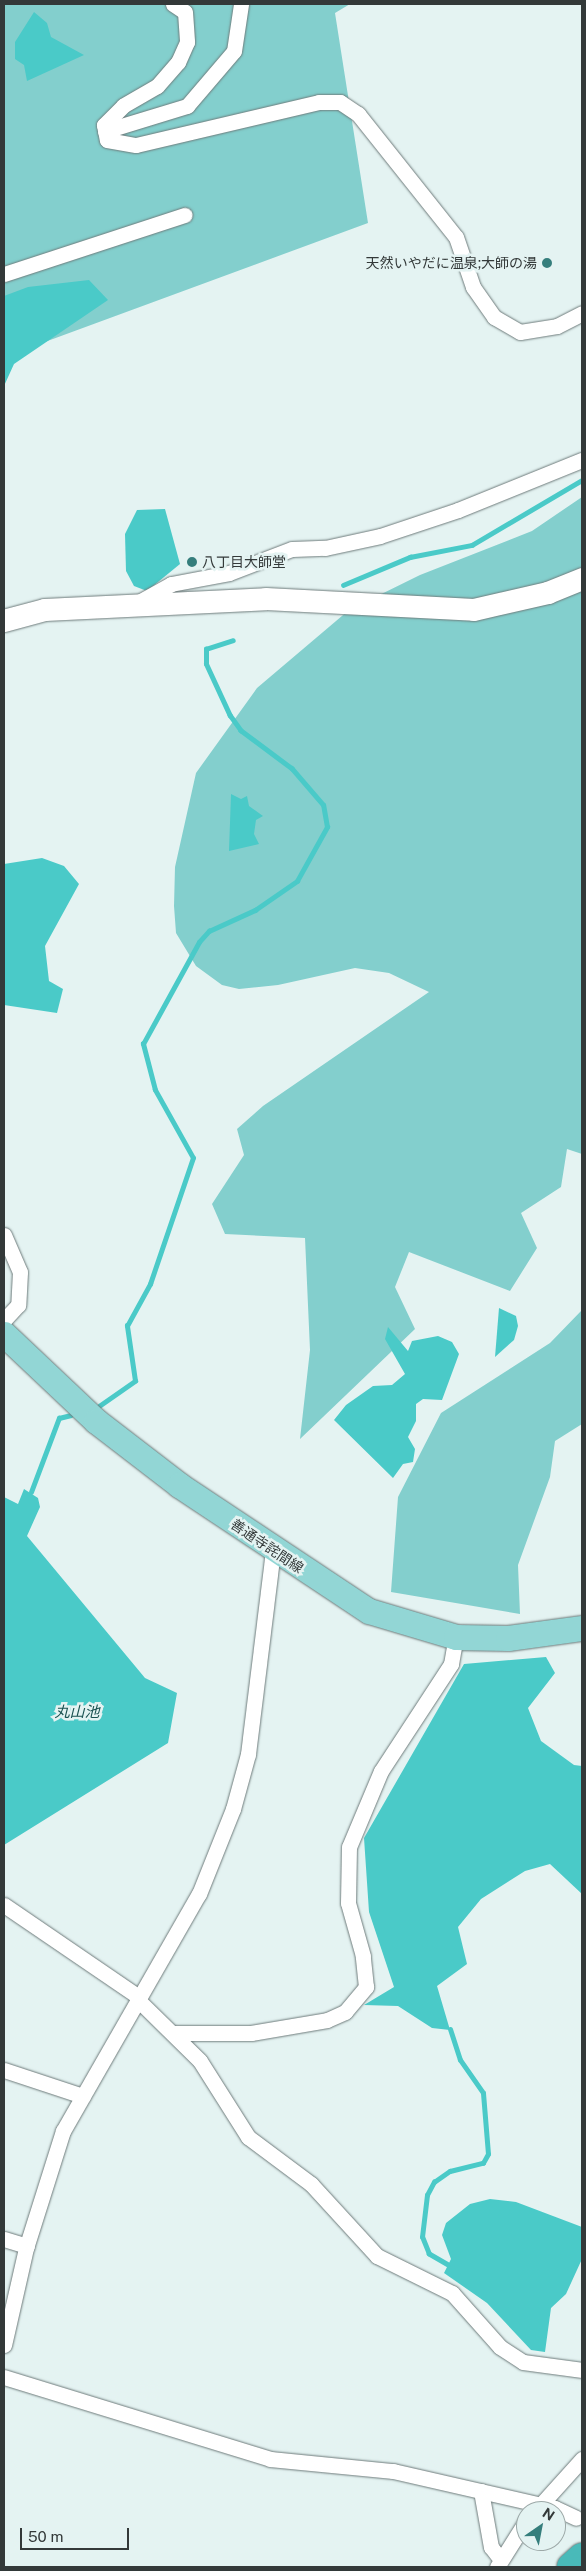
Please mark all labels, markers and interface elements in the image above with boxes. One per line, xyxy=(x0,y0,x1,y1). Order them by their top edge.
place label: 天然いやだに温泉;大師の湯 xyxy=(366,255,537,271)
marker: 天然いやだに温泉;大師の湯 xyxy=(541,257,553,269)
place label: 八丁目大師堂 xyxy=(202,554,286,570)
marker: 八丁目大師堂 xyxy=(186,556,198,568)
street label: 善通寺詫間線 xyxy=(227,1516,307,1576)
water label: 丸山池 xyxy=(55,1703,99,1721)
north arrow xyxy=(516,2501,566,2551)
text: N xyxy=(540,2505,558,2524)
scale bar xyxy=(22,2518,131,2550)
text: 50 m xyxy=(28,2528,63,2545)

